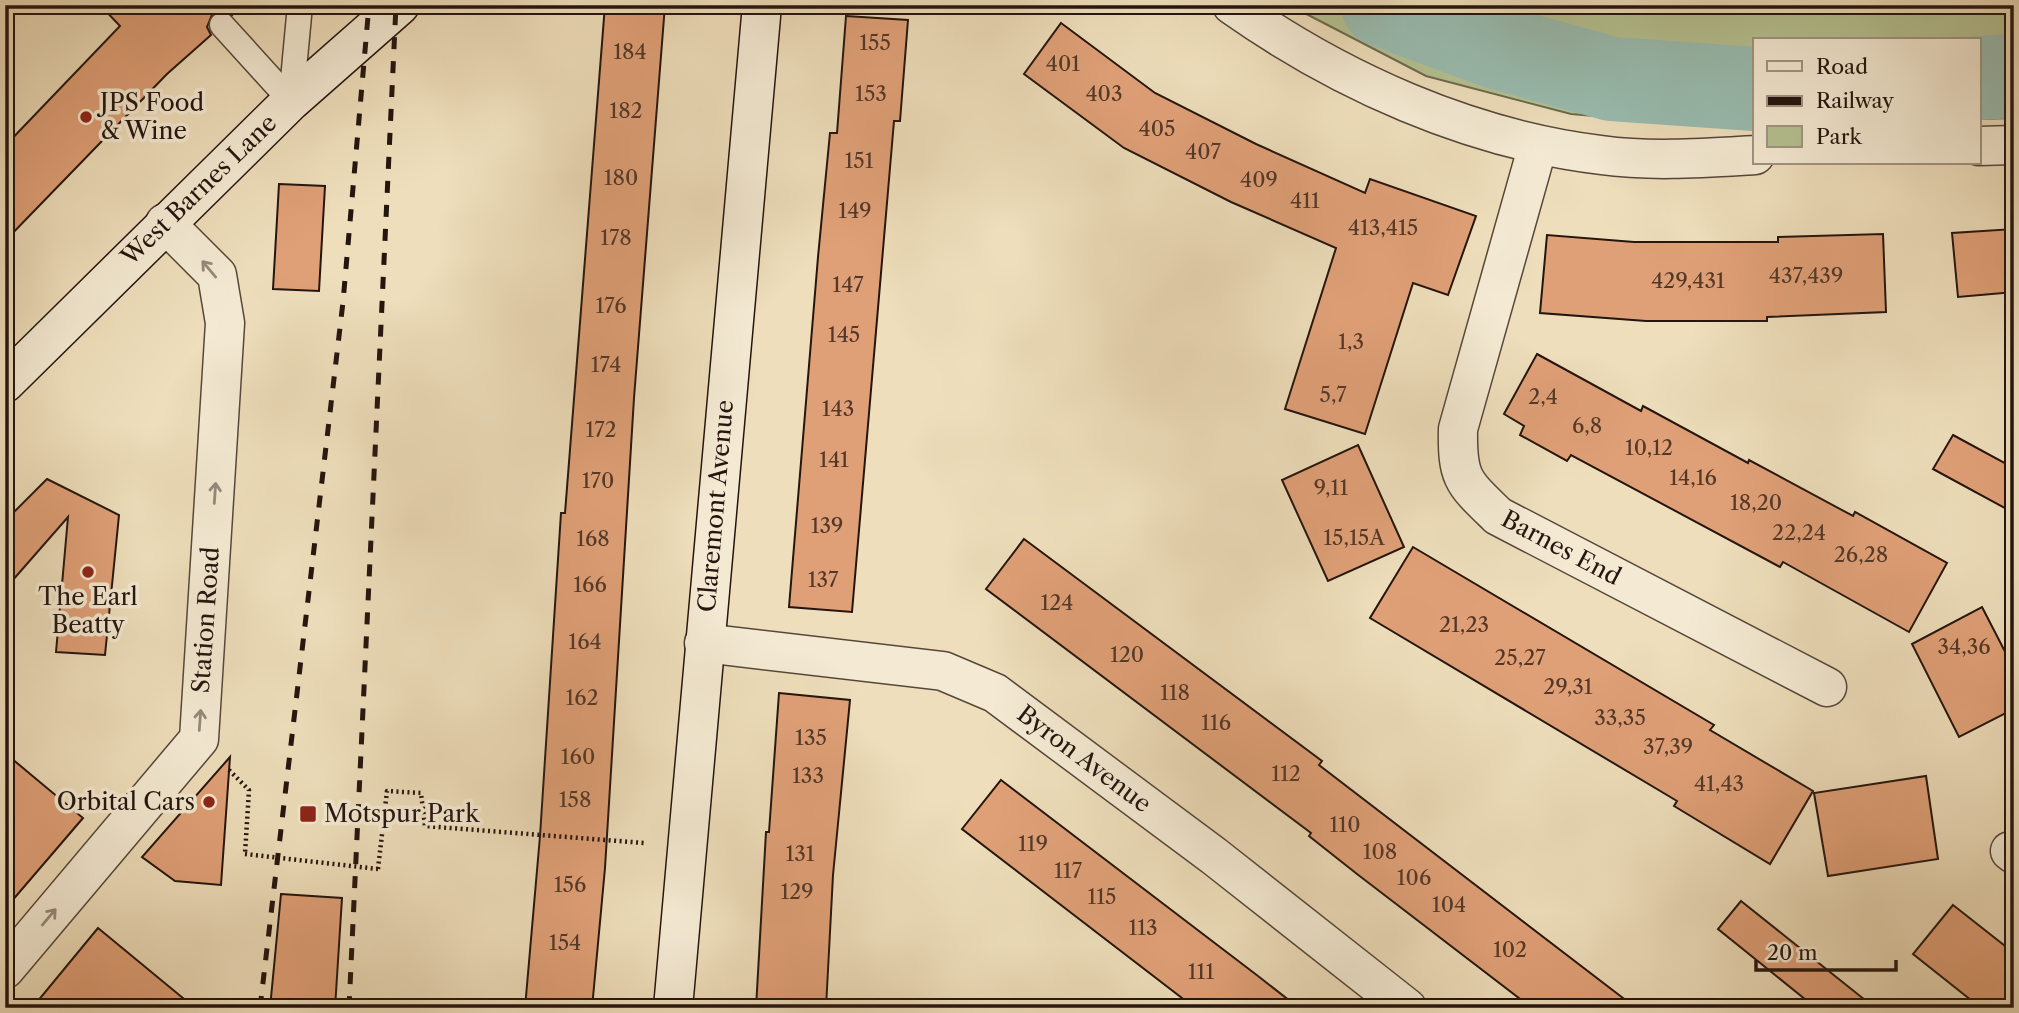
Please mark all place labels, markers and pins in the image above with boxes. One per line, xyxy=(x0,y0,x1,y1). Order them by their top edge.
place label: JPS Food & Wine xyxy=(96,88,204,145)
marker: JPS Food & Wine xyxy=(78,109,94,125)
marker: The Earl Beatty xyxy=(80,564,96,580)
place label: The Earl Beatty xyxy=(38,582,138,639)
place label: Orbital Cars xyxy=(57,787,195,816)
marker: Orbital Cars xyxy=(201,794,217,810)
place label: Motspur Park xyxy=(324,799,480,828)
marker: Motspur Park xyxy=(298,804,318,824)

